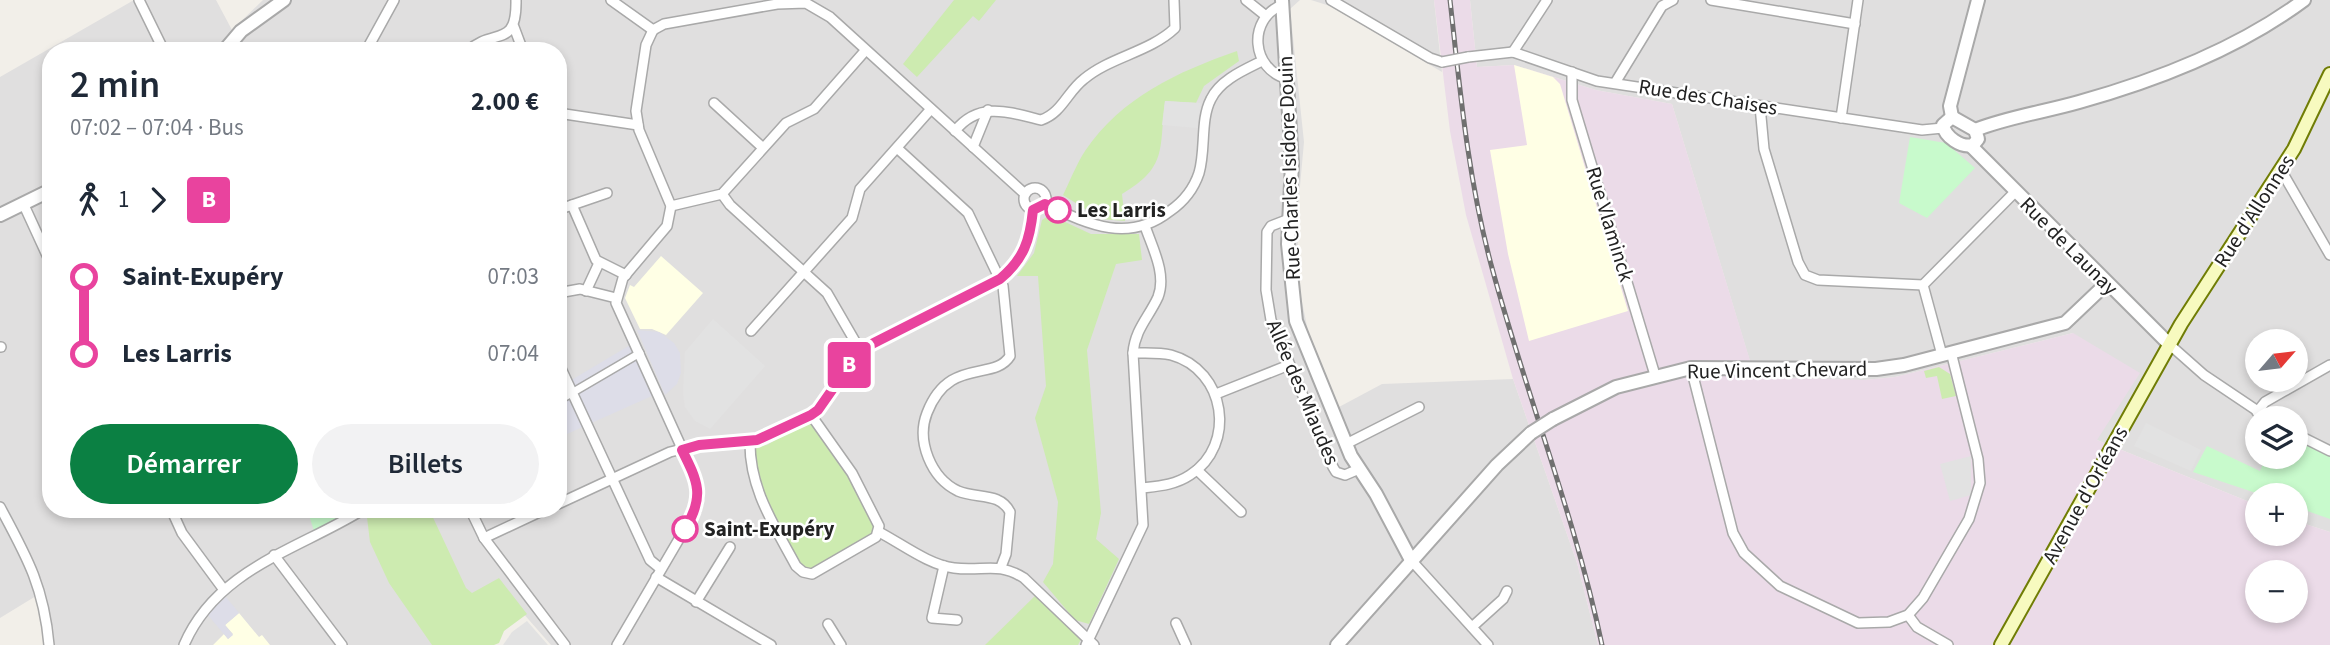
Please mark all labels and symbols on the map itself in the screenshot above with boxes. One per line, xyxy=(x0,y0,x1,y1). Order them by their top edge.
street label: Rue Charles Isidore Douin xyxy=(1270,55,1308,281)
street label: Rue des Chaises xyxy=(1636,71,1780,123)
street label: Rue d'Allonnes xyxy=(2206,148,2302,273)
street label: Rue Vlaminck xyxy=(1578,163,1642,286)
street label: Rue de Launay xyxy=(2013,190,2125,302)
place label: Les Larris xyxy=(1077,195,1166,225)
marker: Les Larris xyxy=(1045,197,1071,223)
street label: Allée des Miaudes xyxy=(1259,315,1347,470)
north arrow xyxy=(2245,329,2308,392)
line badge: B xyxy=(826,342,872,388)
street label: Rue Vincent Chevard xyxy=(1687,353,1867,387)
street label: Avenue d'Orléans xyxy=(2035,420,2135,569)
place label: Saint-Exupéry xyxy=(704,514,835,544)
marker: Saint-Exupéry xyxy=(672,516,698,542)

